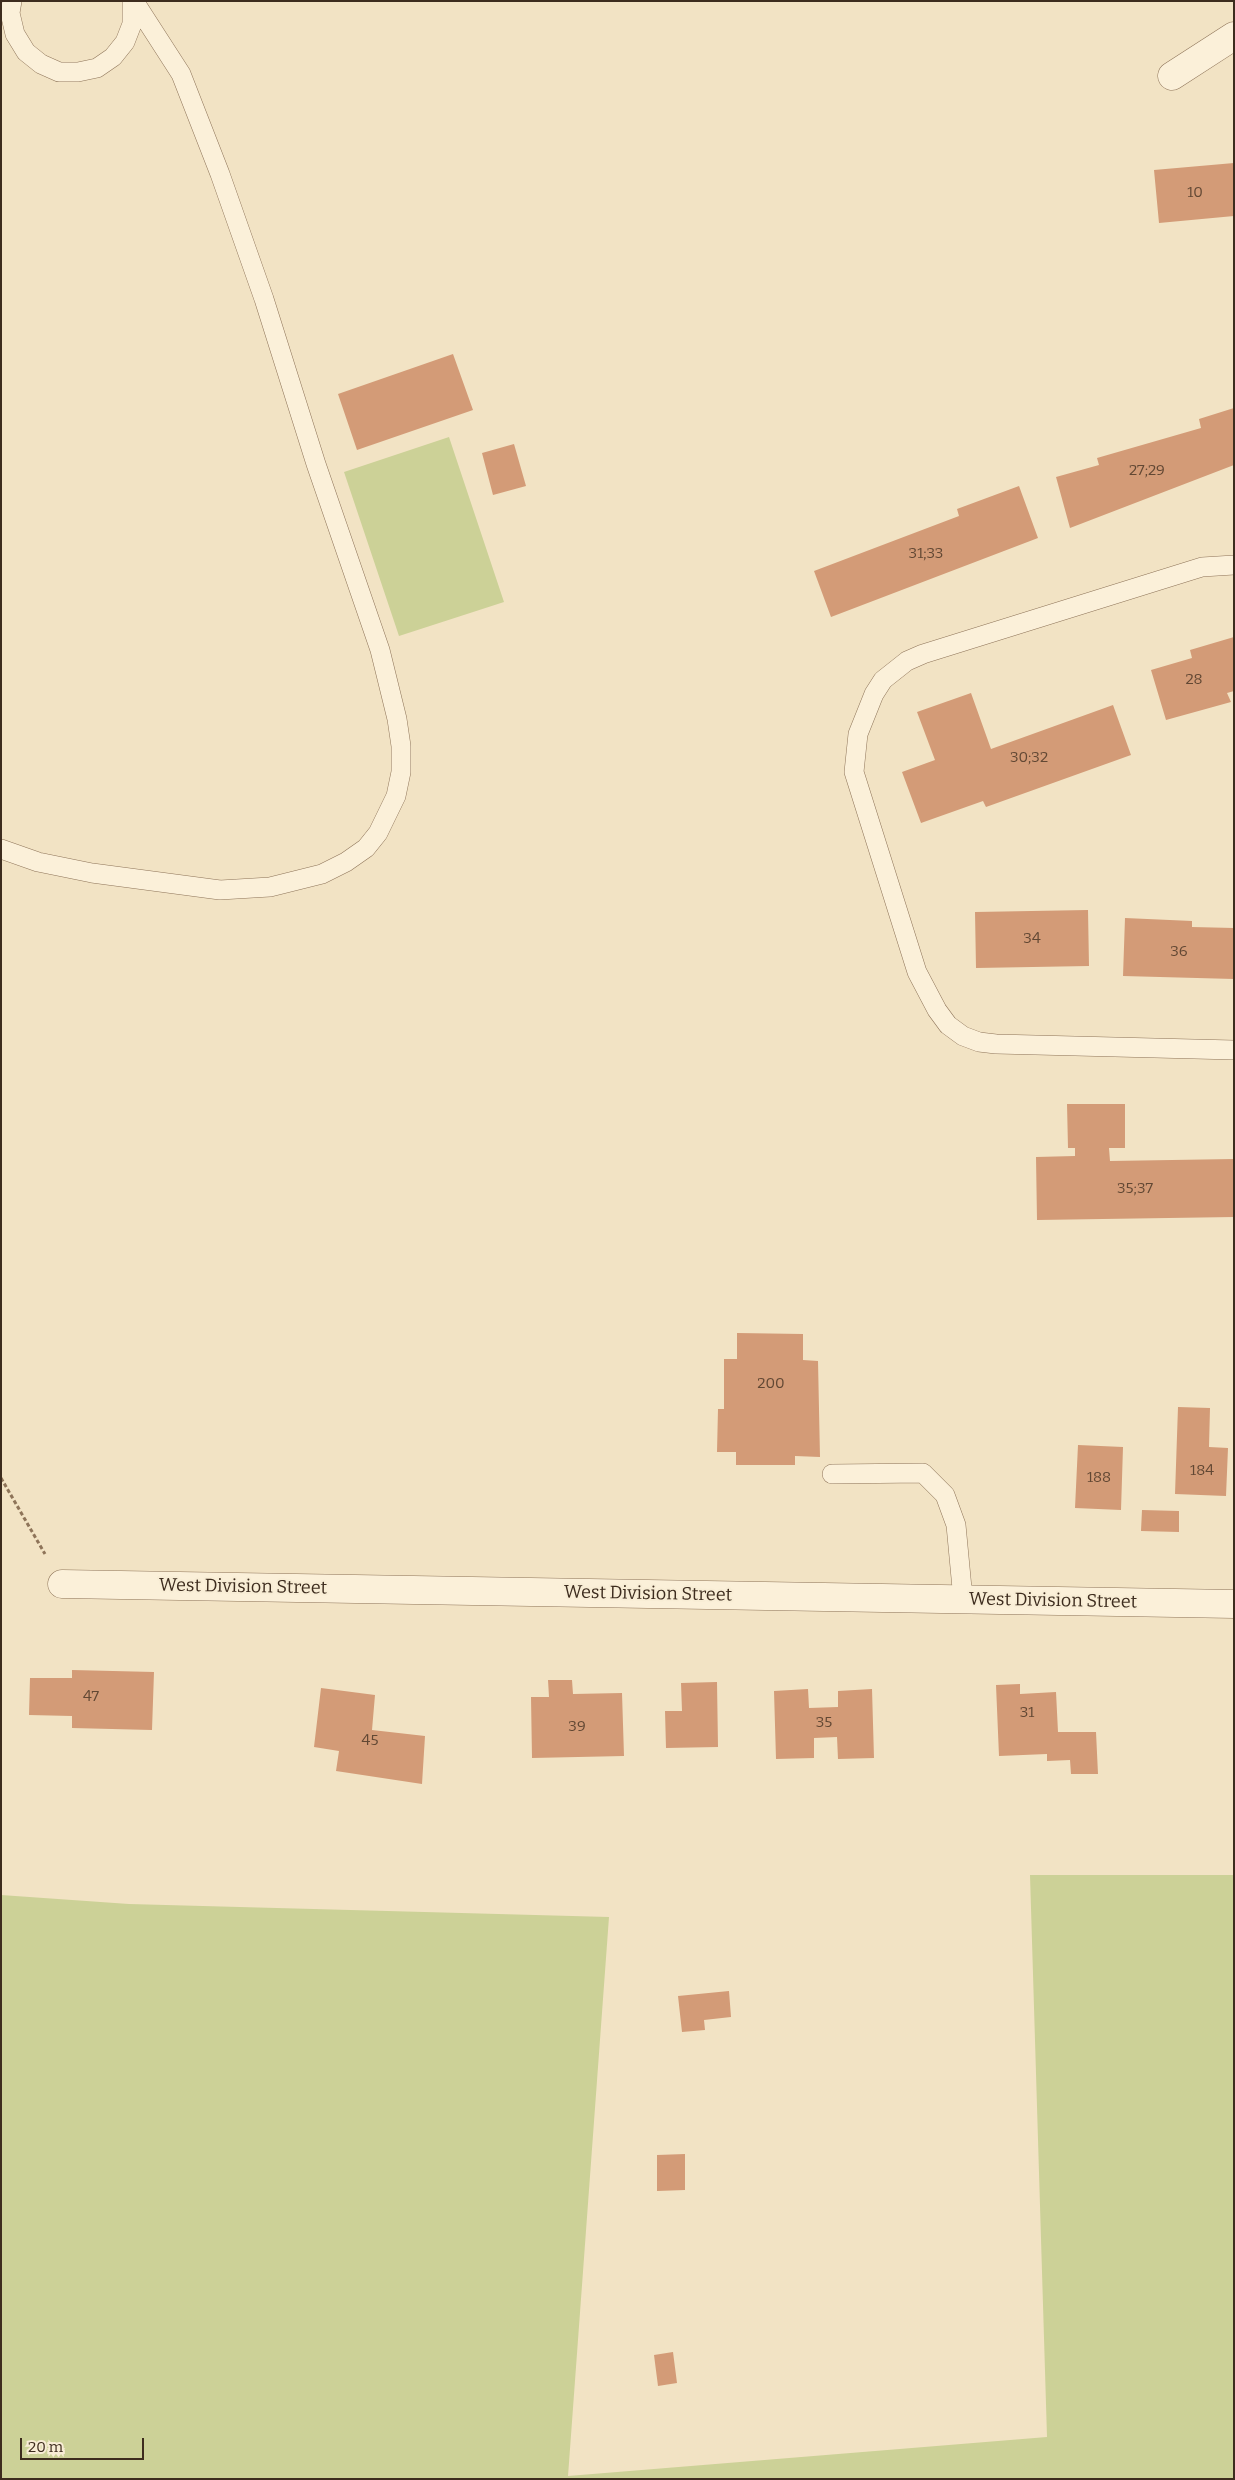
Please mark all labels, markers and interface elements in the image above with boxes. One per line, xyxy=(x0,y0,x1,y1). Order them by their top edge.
house number: 10 xyxy=(1187,184,1203,202)
house number: 27;29 xyxy=(1129,462,1165,480)
house number: 31;33 xyxy=(909,545,943,563)
house number: 28 xyxy=(1185,671,1203,689)
house number: 30;32 xyxy=(1010,749,1048,767)
house number: 34 xyxy=(1023,930,1041,948)
house number: 36 xyxy=(1170,943,1188,961)
house number: 35;37 xyxy=(1117,1180,1153,1198)
house number: 200 xyxy=(757,1375,785,1393)
house number: 184 xyxy=(1190,1462,1214,1480)
house number: 188 xyxy=(1087,1469,1111,1487)
street label: West Division Street xyxy=(159,1575,327,1599)
street label: West Division Street xyxy=(564,1582,732,1606)
street label: West Division Street xyxy=(969,1589,1137,1613)
house number: 47 xyxy=(83,1688,99,1706)
house number: 31 xyxy=(1020,1704,1034,1722)
house number: 35 xyxy=(816,1714,832,1732)
house number: 39 xyxy=(568,1718,586,1736)
house number: 45 xyxy=(362,1732,378,1750)
scale bar xyxy=(22,2428,146,2460)
text: 20 m xyxy=(28,2438,63,2456)

